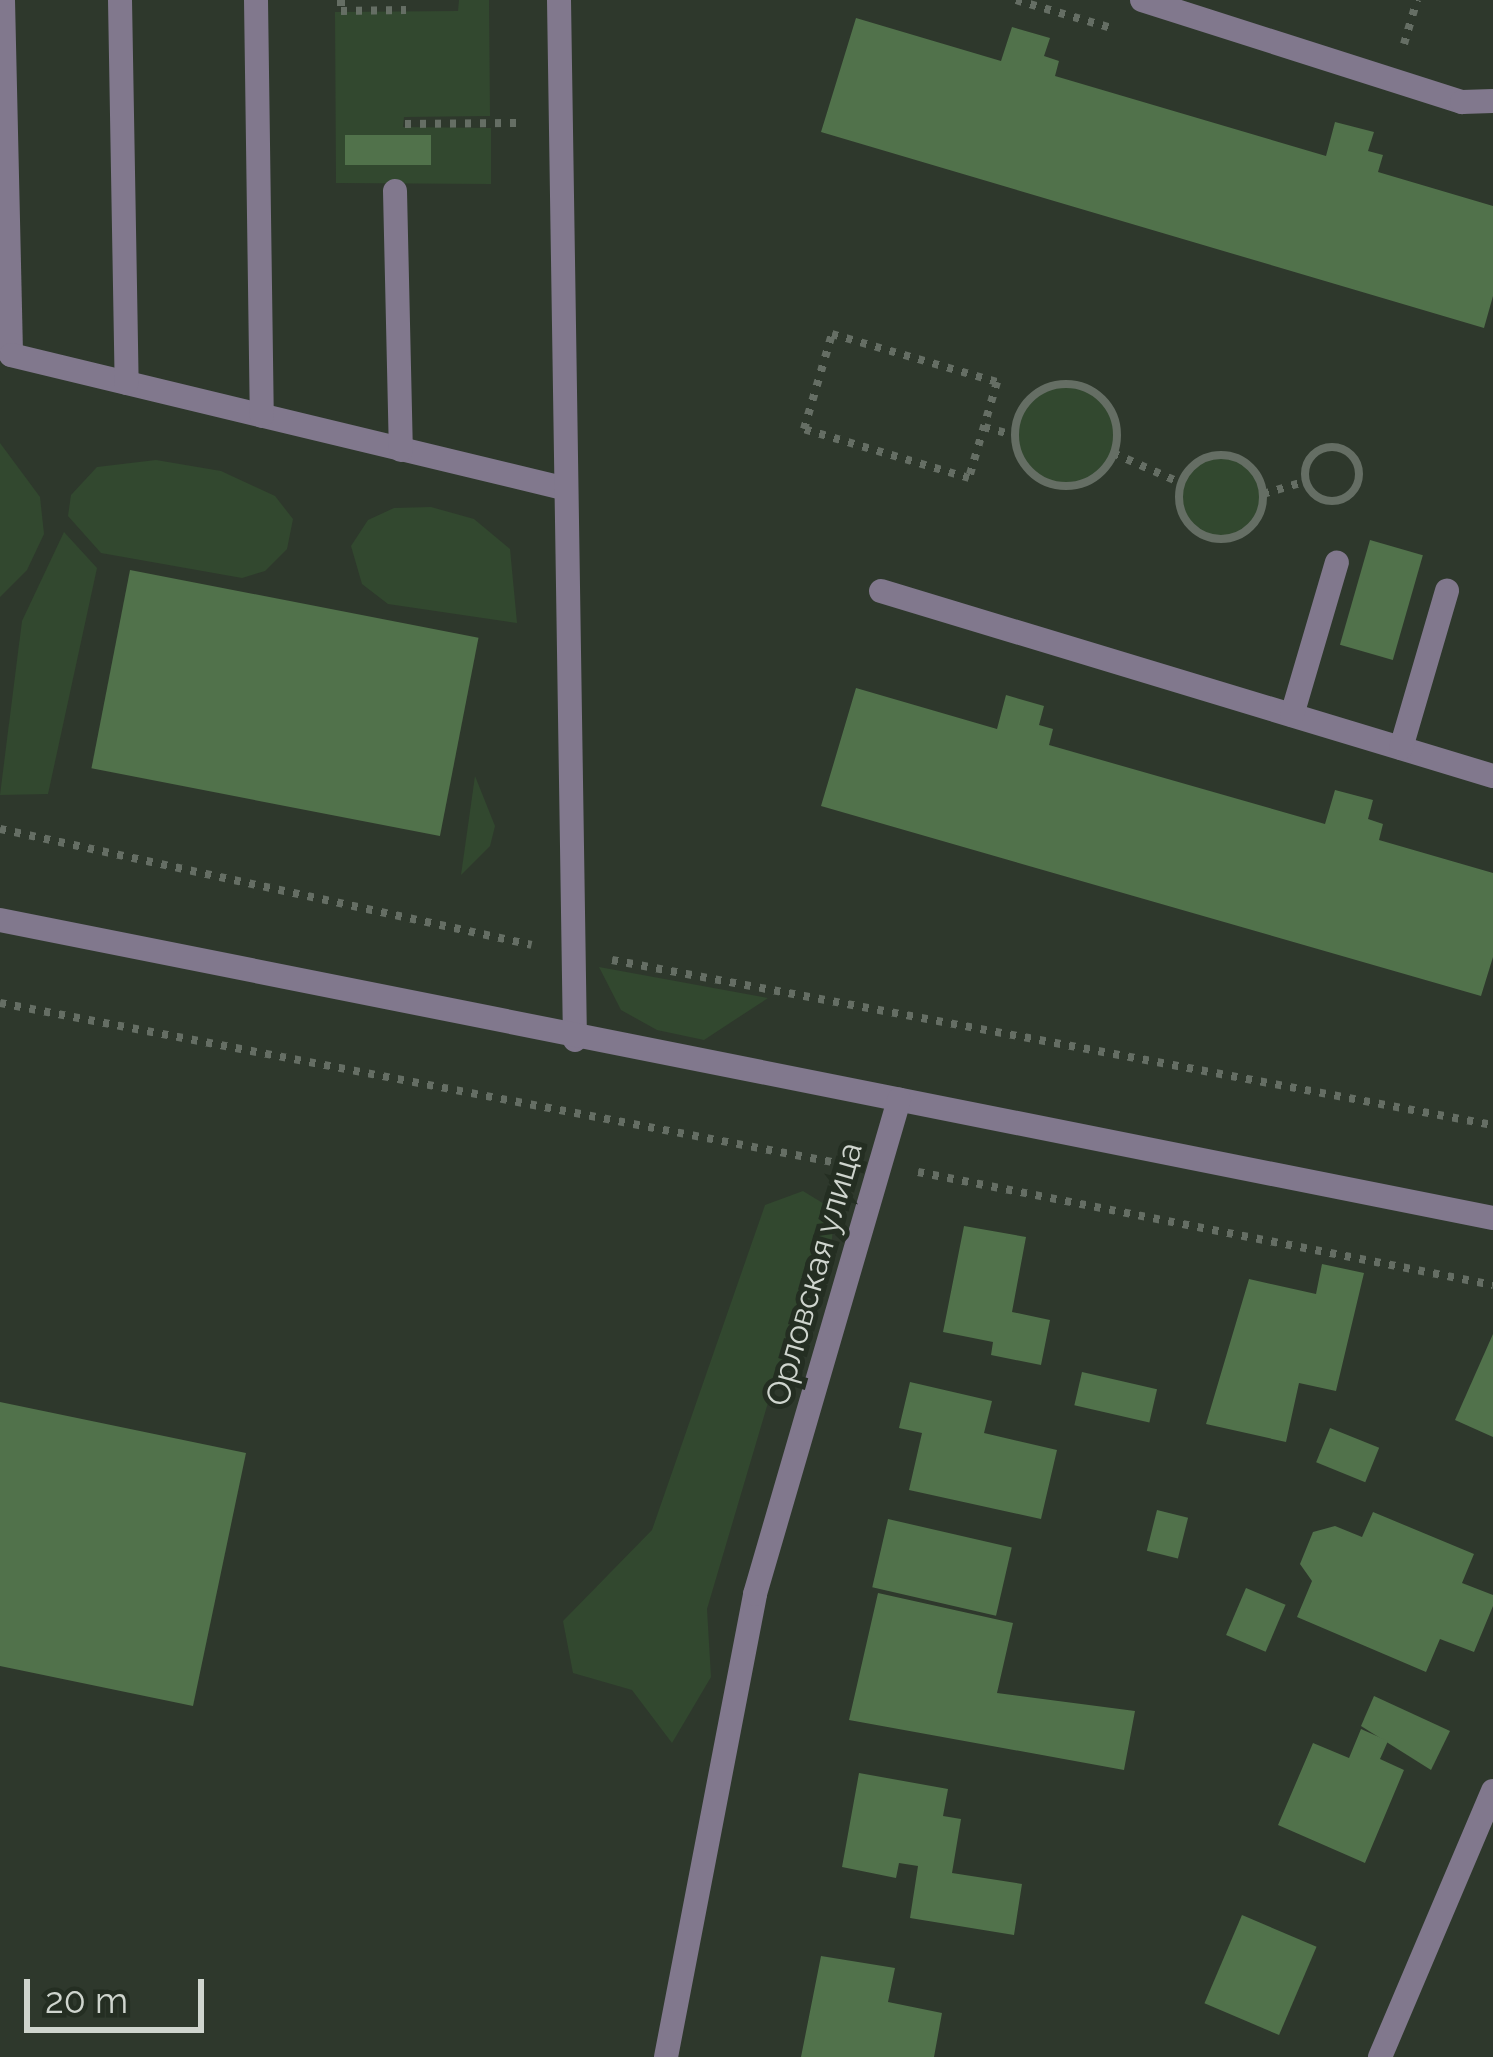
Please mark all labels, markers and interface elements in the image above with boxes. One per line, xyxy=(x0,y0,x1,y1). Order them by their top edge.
street label: Орловская улица xyxy=(757,1137,871,1411)
scale bar xyxy=(30,1955,210,2029)
text: 20 m xyxy=(45,1979,128,2021)

